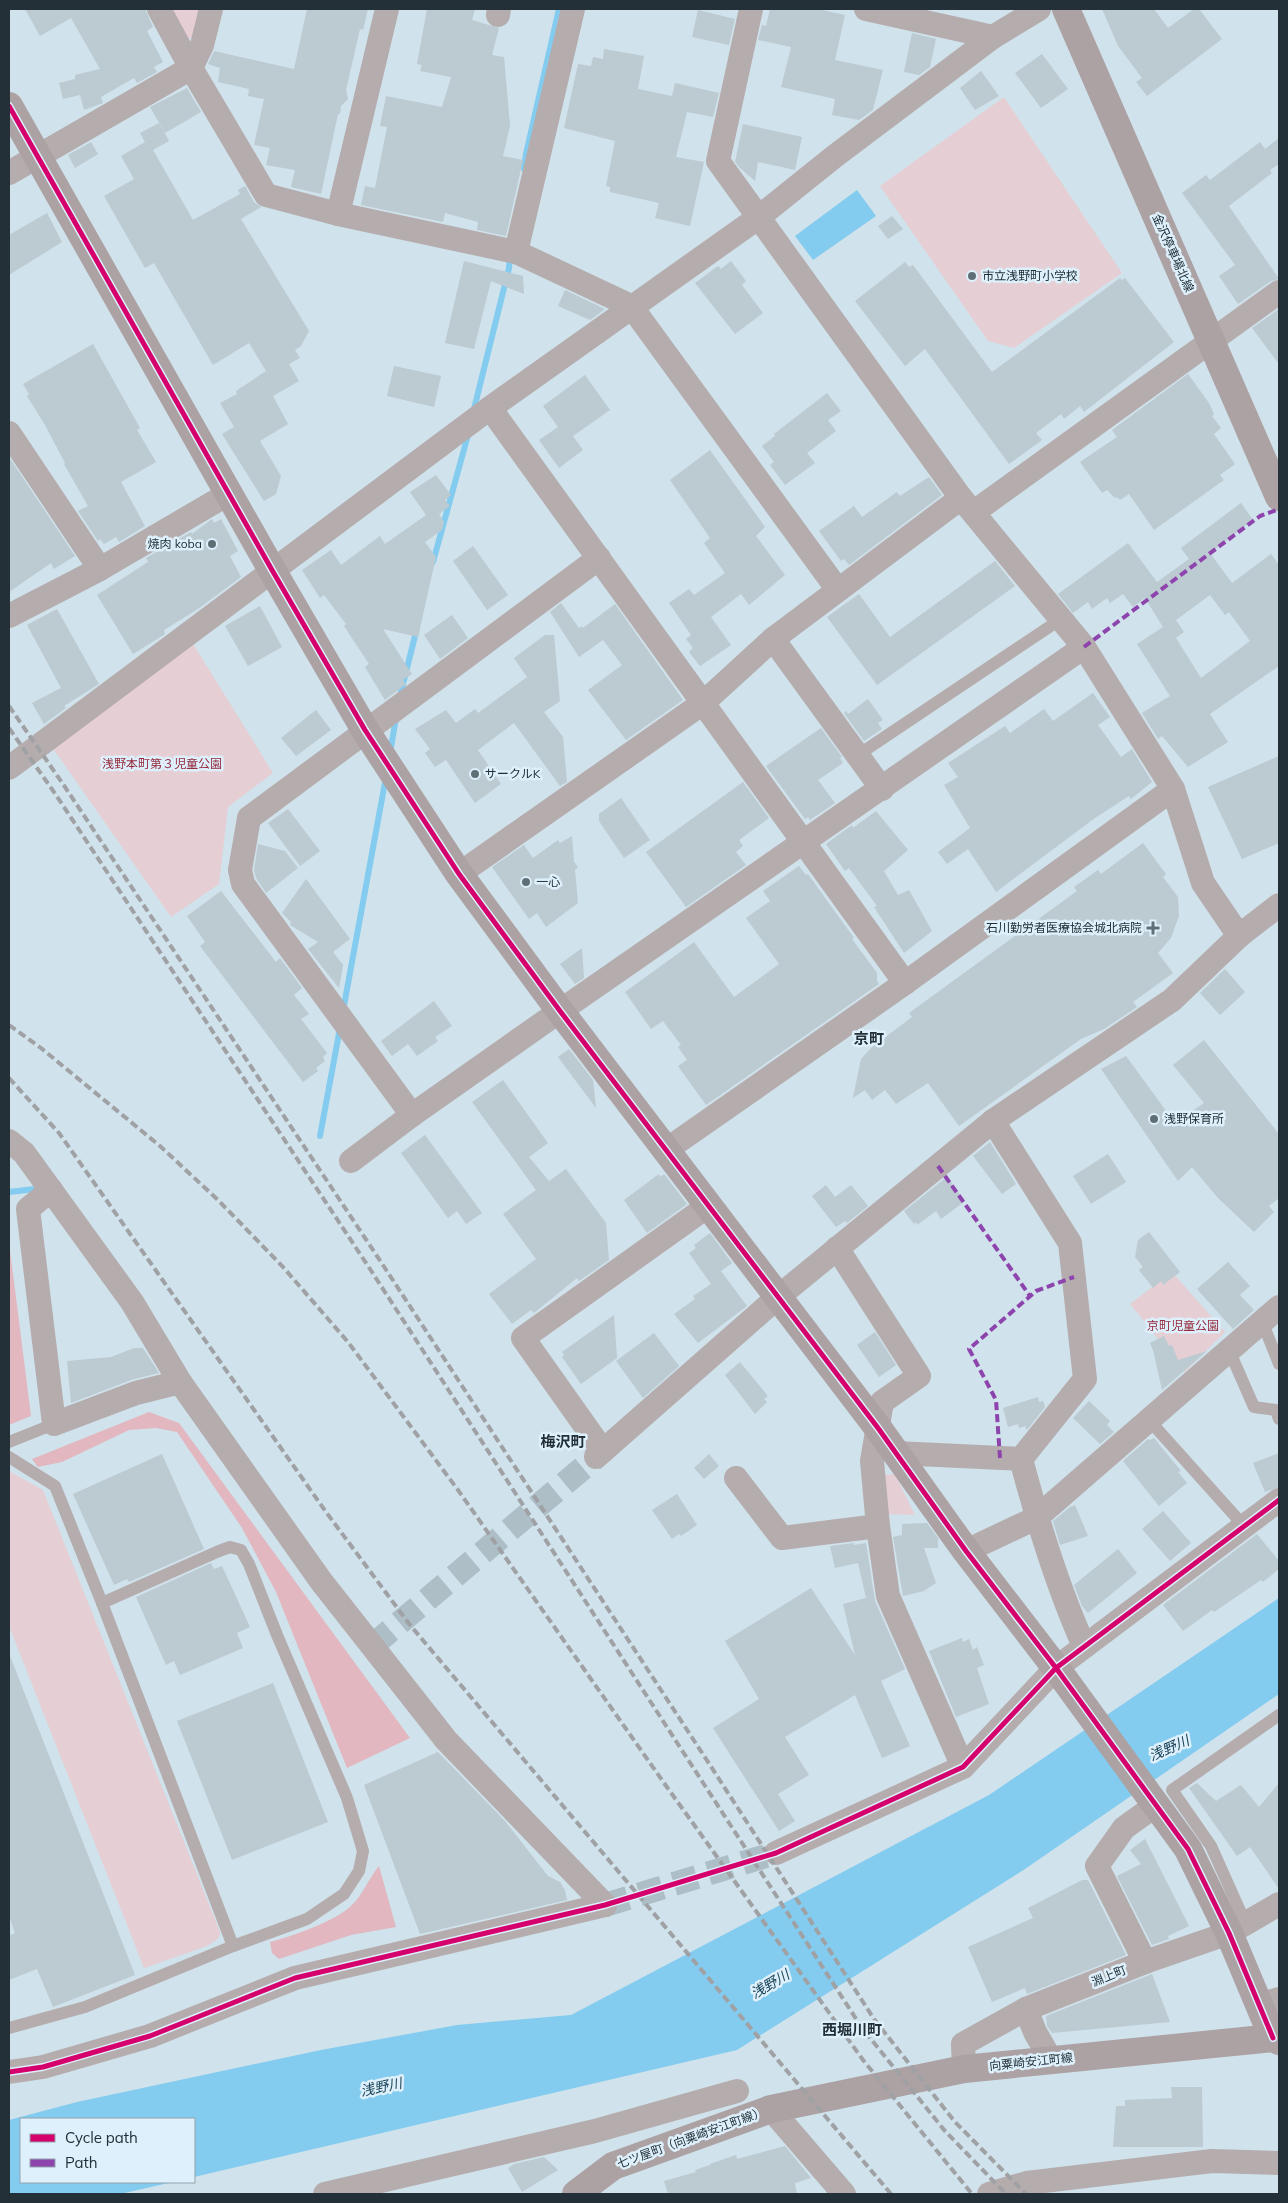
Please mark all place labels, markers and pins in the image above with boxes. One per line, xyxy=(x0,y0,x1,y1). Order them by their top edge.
place label: 市立浅野町小学校 xyxy=(982,268,1078,283)
marker: 市立浅野町小学校 xyxy=(966,270,978,282)
place label: 焼肉 koba xyxy=(148,536,202,551)
marker: 焼肉 koba xyxy=(206,538,218,550)
place label: サークルK xyxy=(485,766,541,781)
marker: サークルK xyxy=(469,768,481,780)
place label: 一心 xyxy=(536,874,560,889)
marker: 一心 xyxy=(520,876,532,888)
place label: 石川勤労者医療協会城北病院 xyxy=(986,920,1142,935)
marker: 石川勤労者医療協会城北病院 xyxy=(1146,921,1160,935)
place label: 浅野保育所 xyxy=(1164,1111,1224,1126)
marker: 浅野保育所 xyxy=(1148,1113,1160,1125)

